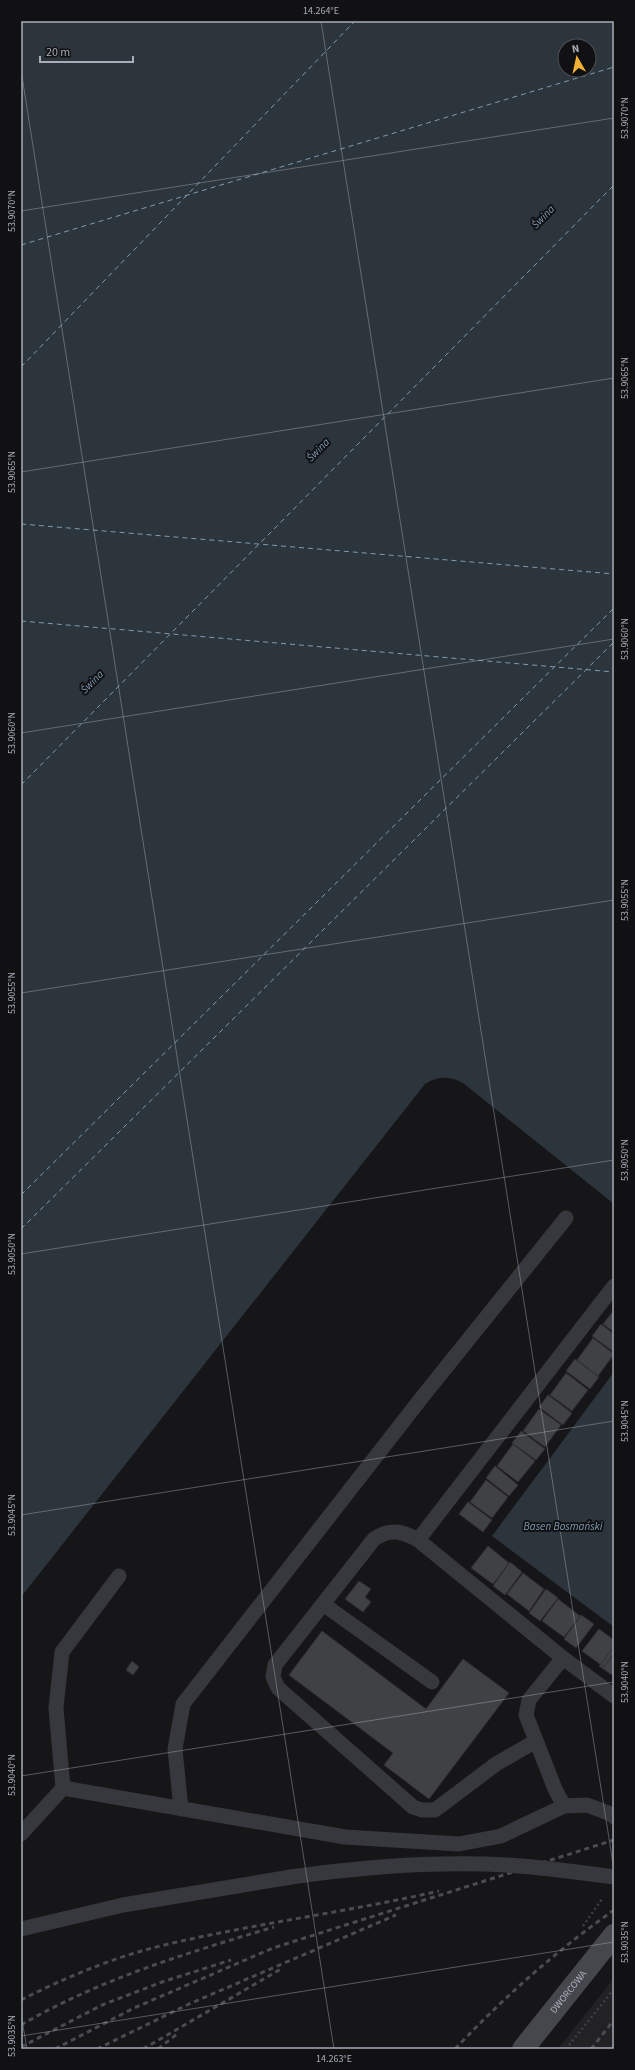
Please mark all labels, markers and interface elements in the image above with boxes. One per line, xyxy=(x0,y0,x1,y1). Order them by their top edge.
text: 14.264°E xyxy=(303,4,339,18)
scale bar xyxy=(40,38,133,64)
north arrow xyxy=(557,38,597,78)
text: N xyxy=(571,41,580,57)
text: 20 m xyxy=(46,44,70,61)
text: 53.9070°N xyxy=(618,97,632,139)
text: 53.9070°N xyxy=(5,190,19,232)
water label: Świna xyxy=(528,202,558,232)
text: 53.9065°N xyxy=(618,357,632,399)
water label: Świna xyxy=(303,435,333,465)
text: 53.9065°N xyxy=(5,451,19,493)
text: 53.9060°N xyxy=(618,618,632,660)
water label: Świna xyxy=(77,667,107,697)
text: 53.9060°N xyxy=(5,712,19,754)
text: 53.9055°N xyxy=(618,879,632,921)
text: 53.9055°N xyxy=(5,972,19,1014)
text: 53.9050°N xyxy=(618,1139,632,1181)
text: 53.9050°N xyxy=(5,1233,19,1275)
text: 53.9045°N xyxy=(618,1400,632,1442)
text: 53.9045°N xyxy=(5,1494,19,1536)
water label: Basen Bosmański xyxy=(524,1519,603,1534)
text: 53.9040°N xyxy=(618,1661,632,1703)
text: 53.9040°N xyxy=(5,1754,19,1796)
text: 53.9035°N xyxy=(618,1921,632,1963)
street label: DWORCOWA xyxy=(547,1967,590,2016)
text: 53.9035°N xyxy=(5,2015,19,2057)
text: 14.263°E xyxy=(316,2052,352,2066)

